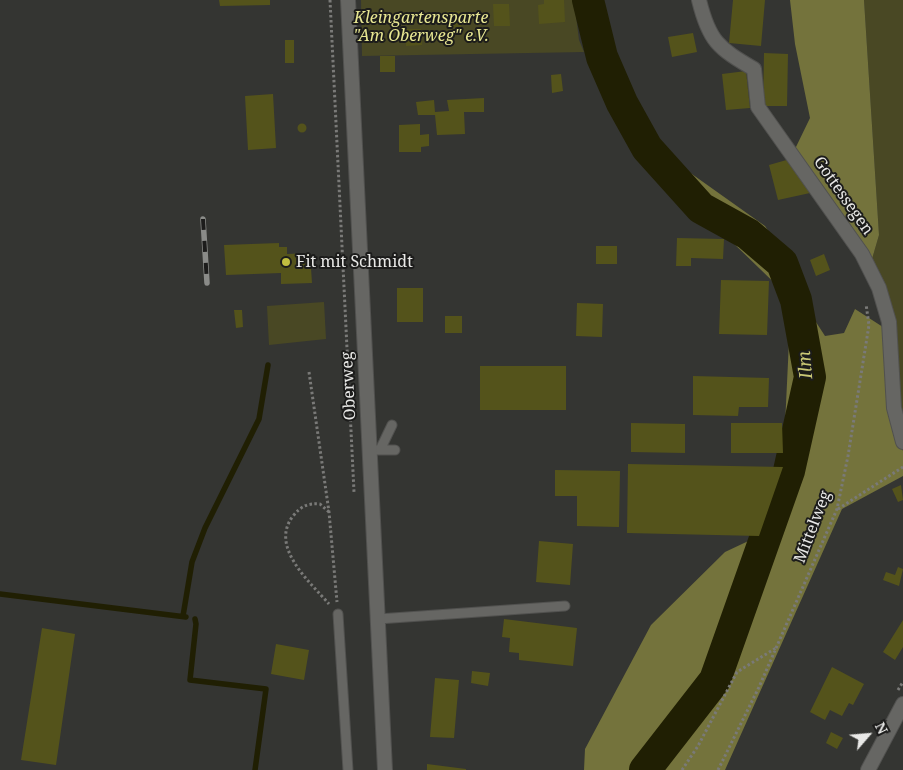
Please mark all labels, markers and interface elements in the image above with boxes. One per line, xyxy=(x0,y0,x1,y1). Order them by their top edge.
park label: Kleingartensparte "Am Oberweg" e.V. xyxy=(353,8,489,46)
street label: Gottessegen xyxy=(809,153,877,239)
place label: Fit mit Schmidt xyxy=(296,252,413,272)
marker: Fit mit Schmidt xyxy=(280,256,292,268)
water label: Ilm xyxy=(794,350,818,380)
street label: Oberweg xyxy=(338,351,360,421)
street label: Mittelweg xyxy=(790,488,836,566)
north arrow xyxy=(843,710,893,760)
text: N xyxy=(871,719,893,737)

